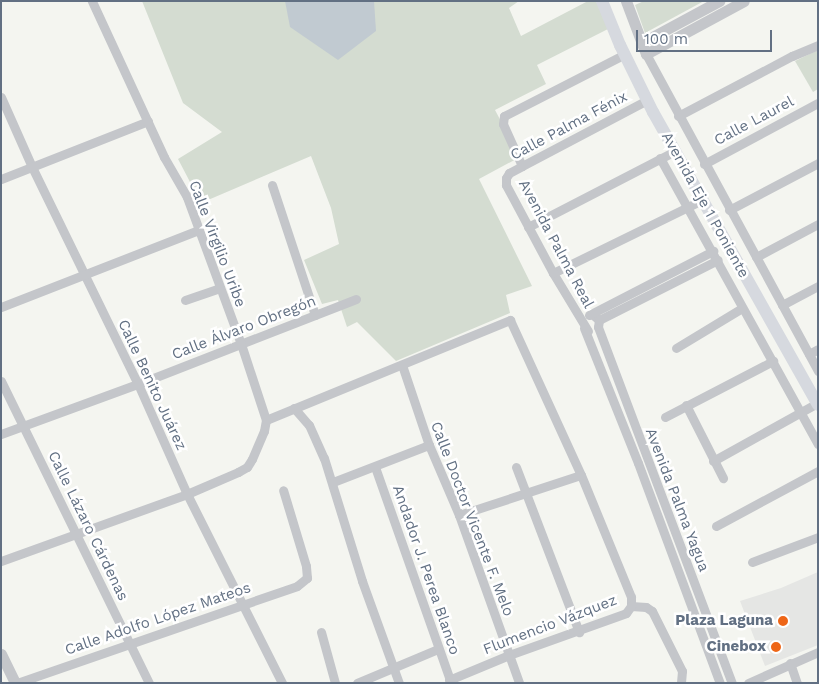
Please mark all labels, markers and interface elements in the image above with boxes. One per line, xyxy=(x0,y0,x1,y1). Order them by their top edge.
scale bar xyxy=(639,20,775,52)
text: 100 m xyxy=(644,30,688,48)
street label: Calle Palma Fénix xyxy=(507,88,631,164)
street label: Calle Laurel xyxy=(711,92,797,150)
street label: Avenida Eje 1 Poniente xyxy=(657,129,753,281)
street label: Avenida Palma Real xyxy=(514,176,598,312)
street label: Calle Virgilio Uribe xyxy=(184,178,250,310)
street label: Calle Álvaro Obregón xyxy=(169,292,319,364)
street label: Calle Benito Juárez xyxy=(114,317,190,453)
street label: Calle Doctor Vicente F. Melo xyxy=(426,419,518,619)
street label: Avenida Palma Yagua xyxy=(641,425,713,575)
street label: Calle Lázaro Cárdenas xyxy=(44,448,132,604)
street label: Andador J. Perea Blanco xyxy=(388,482,464,658)
street label: Calle Adolfo López Mateos xyxy=(62,579,254,659)
street label: Flumencio Vázquez xyxy=(480,591,620,659)
place label: Plaza Laguna xyxy=(675,612,773,630)
marker: Plaza Laguna xyxy=(777,615,789,627)
place label: Cinebox xyxy=(707,638,766,656)
marker: Cinebox xyxy=(770,641,782,653)

